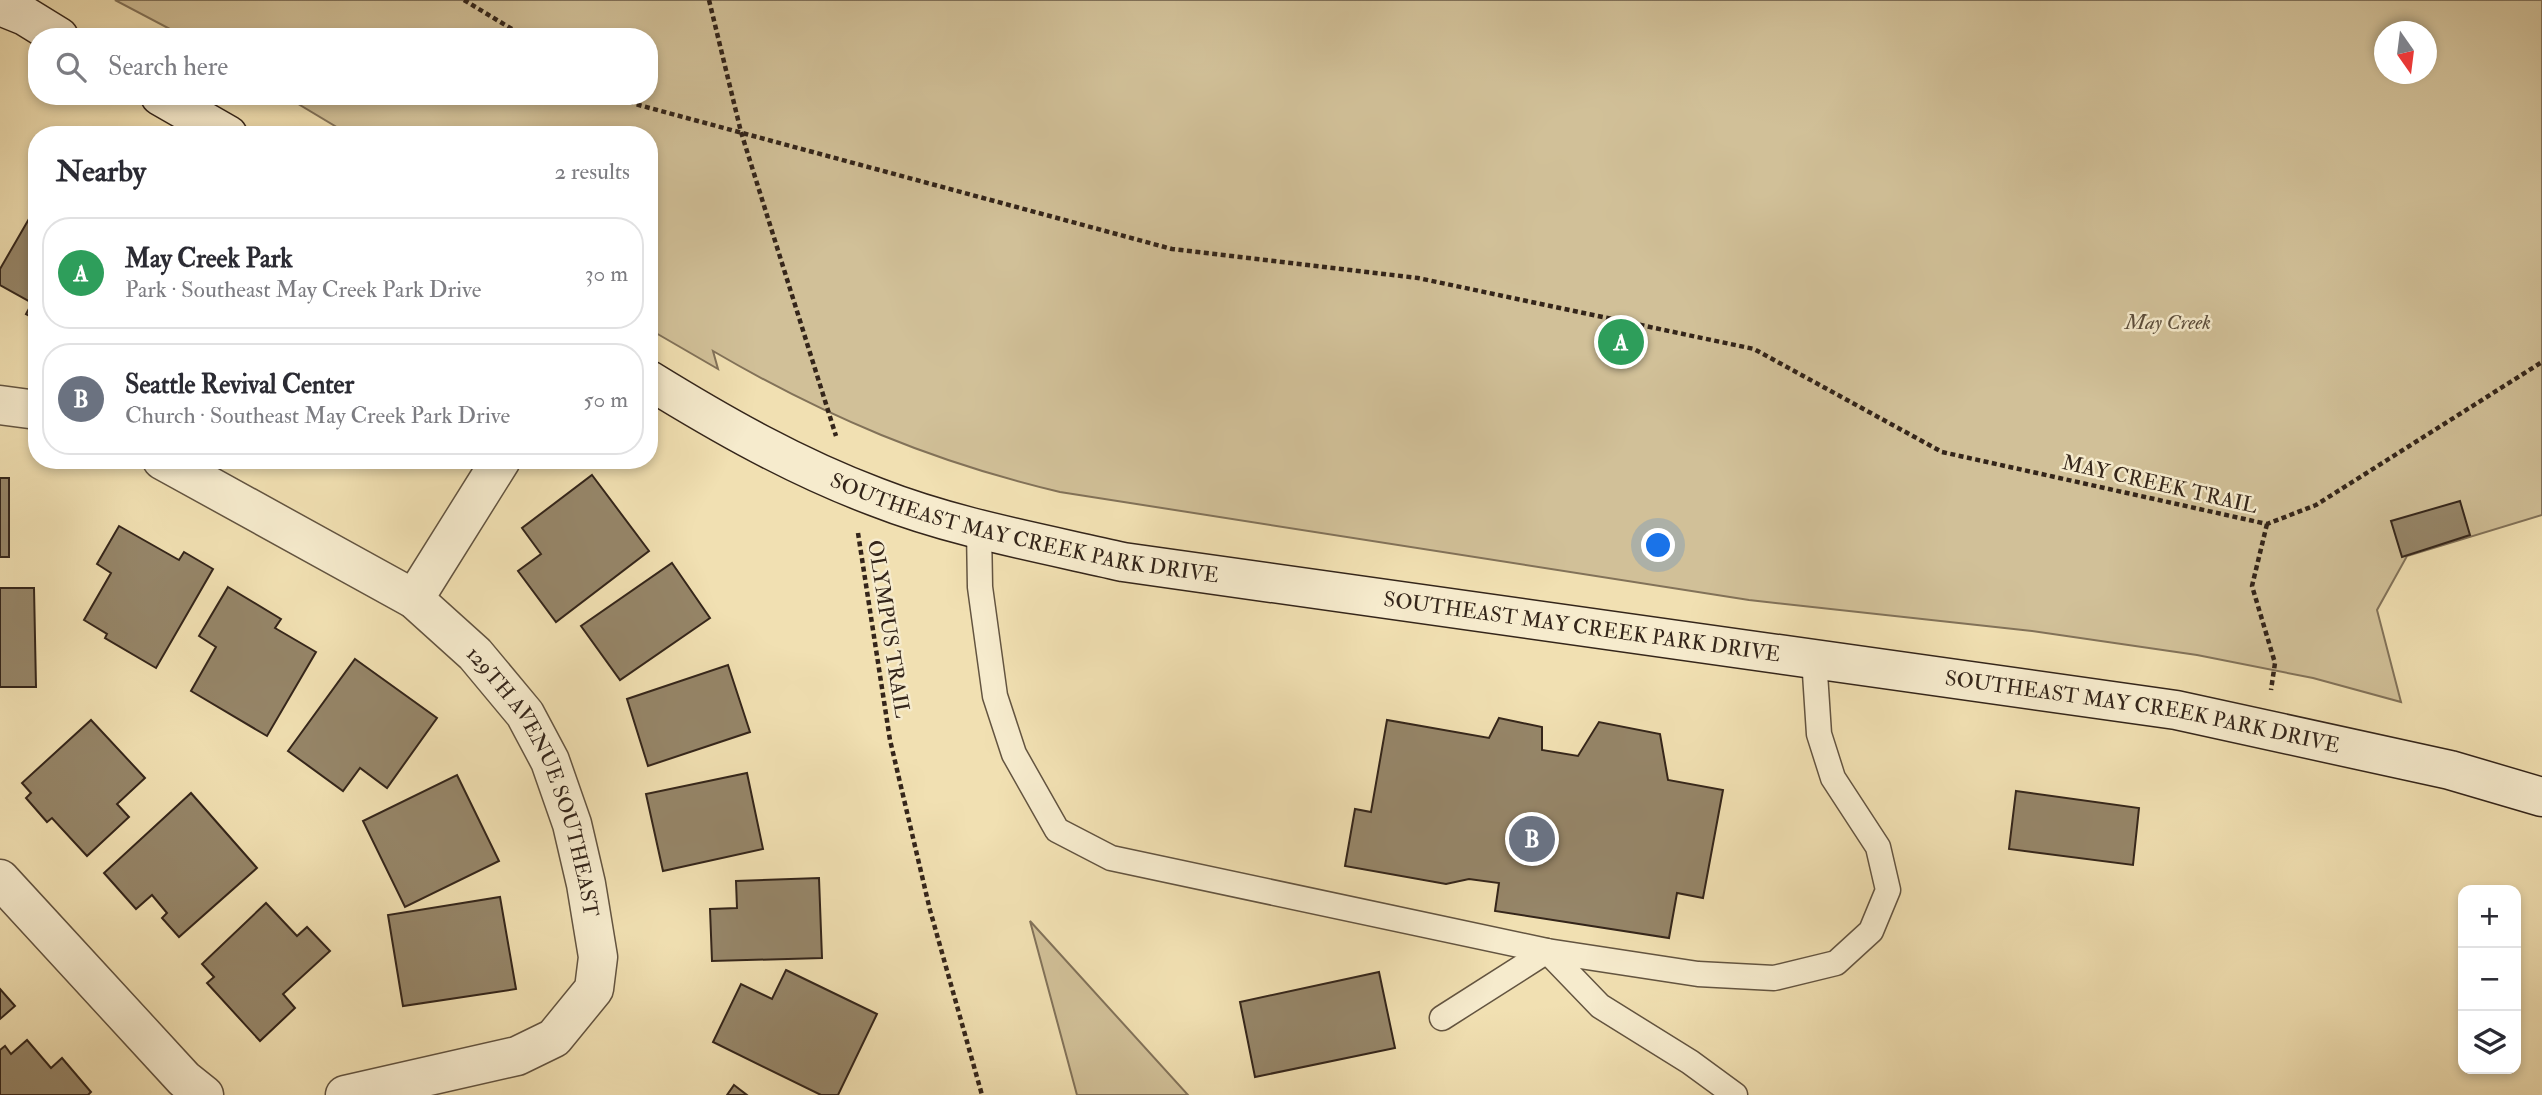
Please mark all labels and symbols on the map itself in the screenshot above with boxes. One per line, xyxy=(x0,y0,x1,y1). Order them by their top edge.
north arrow xyxy=(2374,21,2437,84)
park label: May Creek xyxy=(2123,309,2211,336)
pin: A xyxy=(1598,316,1644,368)
street label: MAY CREEK TRAIL xyxy=(2060,449,2260,520)
street label: SOUTHEAST MAY CREEK PARK DRIVE xyxy=(826,467,1221,589)
your location xyxy=(1641,528,1675,562)
street label: OLYMPUS TRAIL xyxy=(861,538,916,720)
street label: SOUTHEAST MAY CREEK PARK DRIVE xyxy=(1382,586,1782,668)
street label: 129TH AVENUE SOUTHEAST xyxy=(461,640,604,919)
street label: SOUTHEAST MAY CREEK PARK DRIVE xyxy=(1943,665,2342,759)
pin: B xyxy=(1509,813,1555,865)

